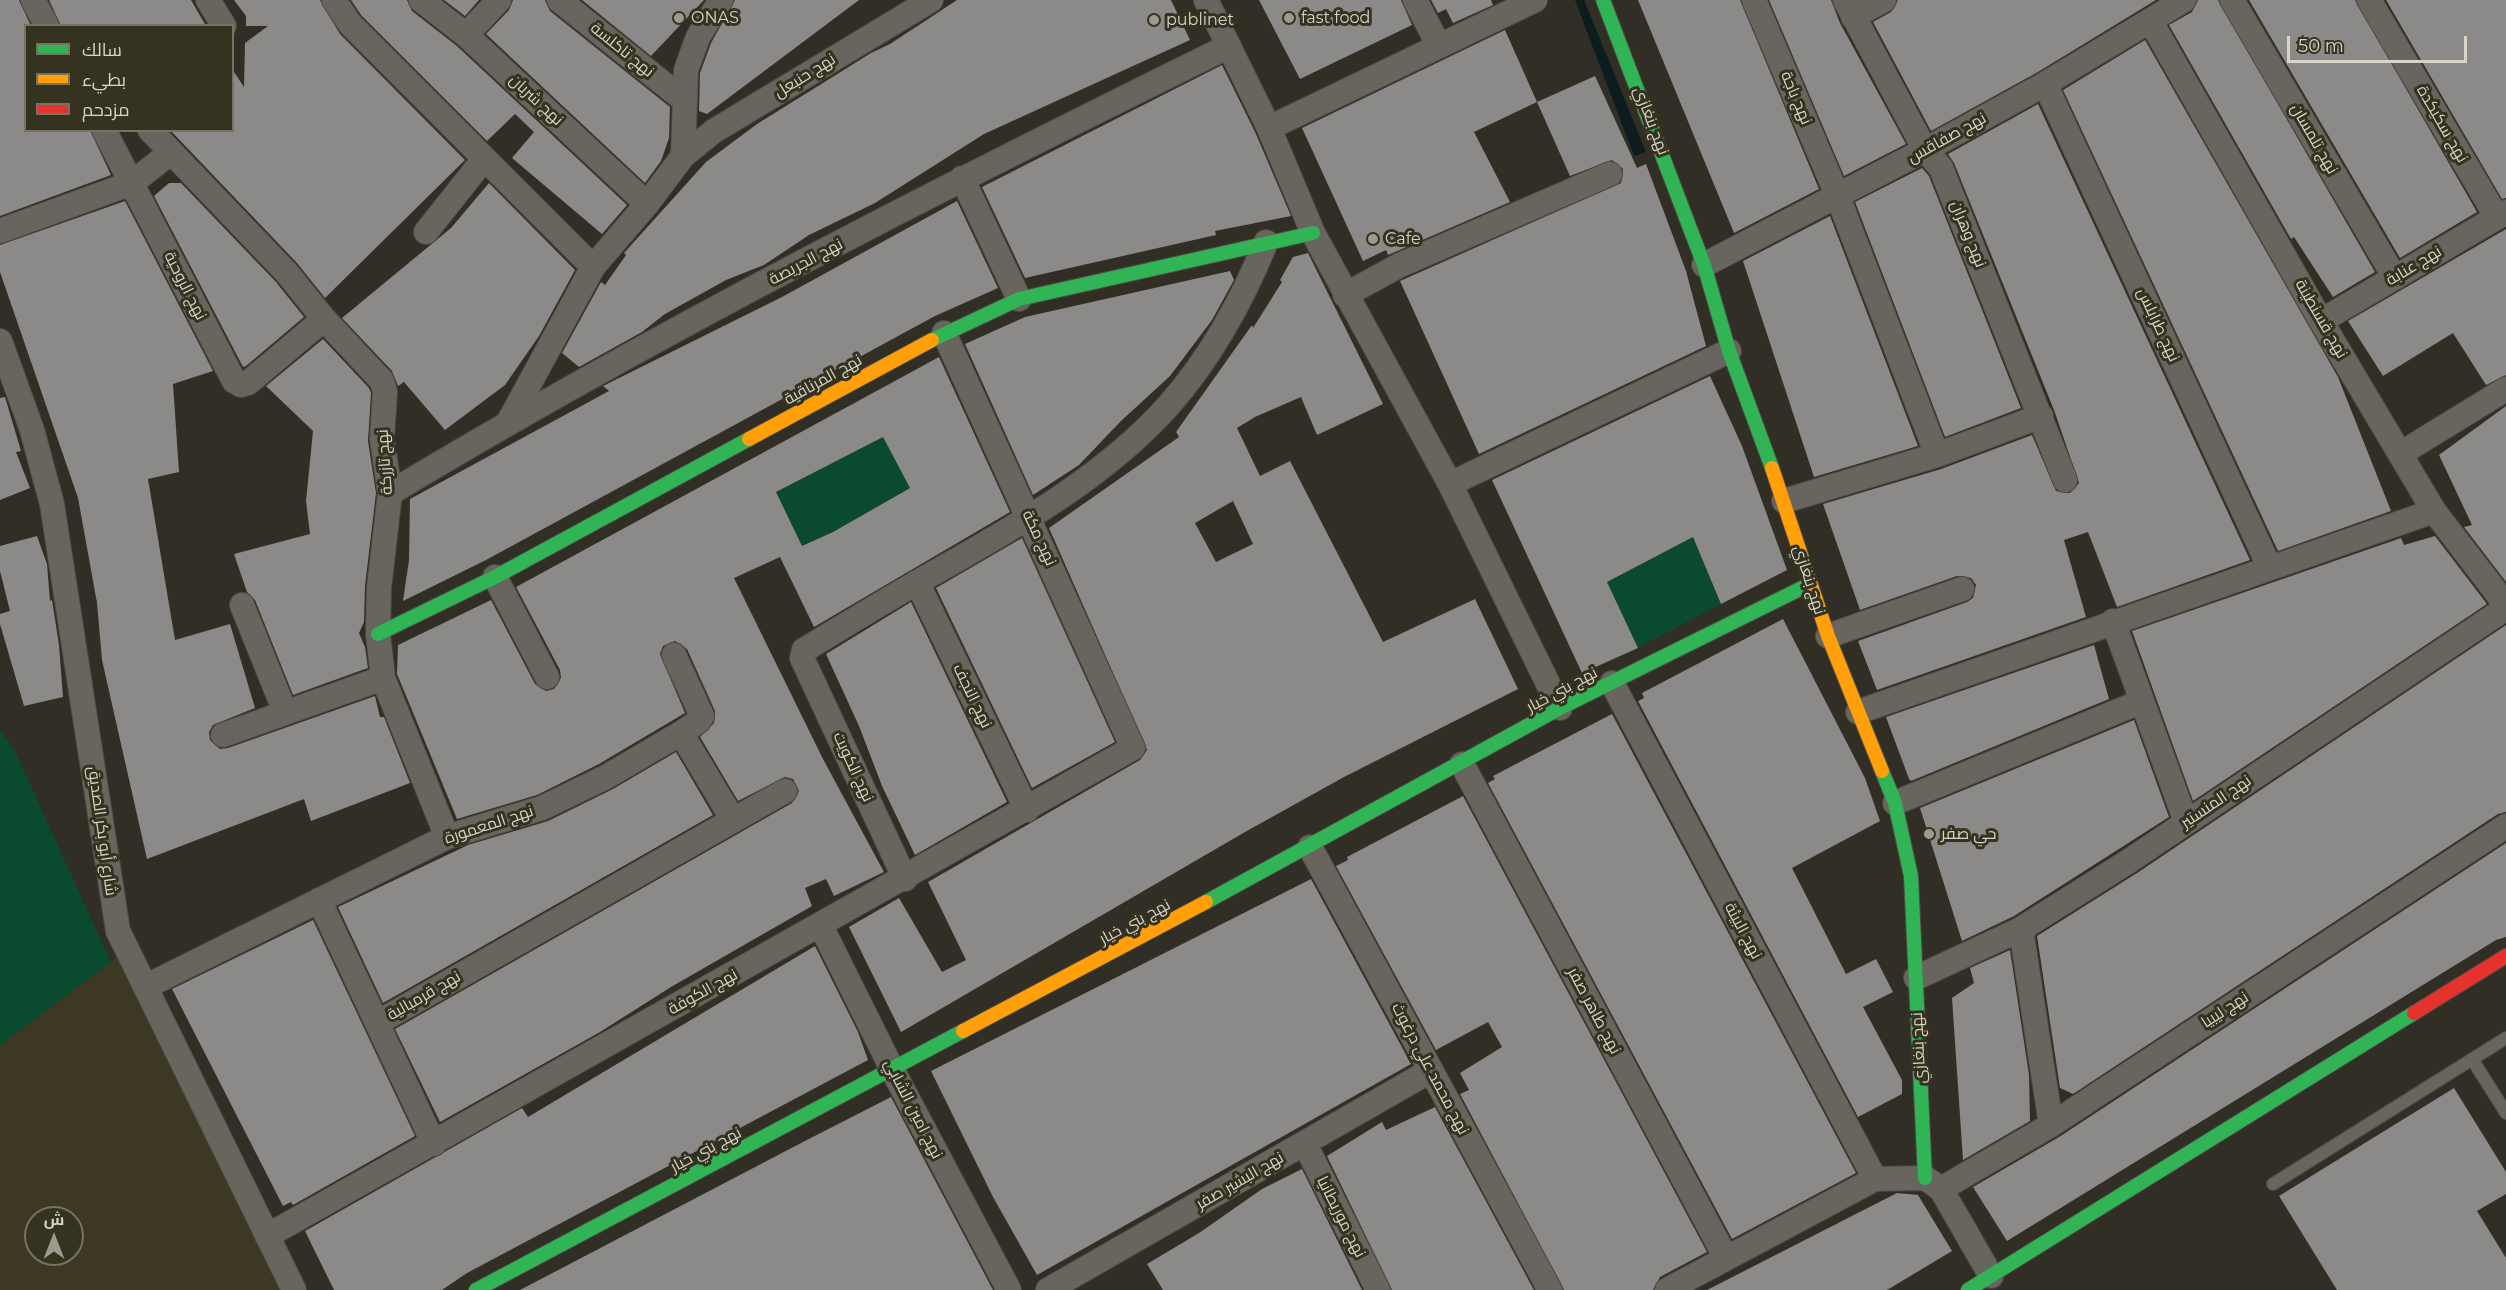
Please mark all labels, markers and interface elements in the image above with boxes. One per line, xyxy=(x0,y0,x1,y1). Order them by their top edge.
place label: ONAS xyxy=(691,8,739,28)
place label: fast food xyxy=(1301,8,1370,28)
place label: publinet xyxy=(1166,10,1234,30)
marker: ONAS xyxy=(672,11,686,25)
marker: fast food xyxy=(1282,11,1296,25)
marker: publinet xyxy=(1147,13,1161,27)
street label: نهج تاكلسة xyxy=(586,19,658,81)
legend xyxy=(24,24,234,132)
scale bar xyxy=(2290,24,2470,62)
text: 50 m xyxy=(2298,35,2344,57)
text: سالك xyxy=(82,39,122,61)
street label: نهج حنبعل xyxy=(771,50,839,102)
street label: نهج باجة xyxy=(1776,68,1816,128)
text: بطيء xyxy=(82,69,126,91)
street label: نهج شربان xyxy=(505,70,567,130)
street label: نهج سكيكدة xyxy=(2412,82,2472,166)
street label: نهج بنغازي xyxy=(1629,84,1673,158)
text: مزدحم xyxy=(82,99,130,121)
street label: نهج تلمسان xyxy=(2286,100,2342,178)
street label: نهج صفاقس xyxy=(1904,109,1990,167)
street label: نهج وهران xyxy=(1946,198,1990,270)
place label: Cafe xyxy=(1385,229,1421,249)
marker: Cafe xyxy=(1366,232,1380,246)
street label: نهج الجريصة xyxy=(766,235,846,289)
street label: نهج عنابة xyxy=(2383,242,2445,290)
street label: نهج الروحية xyxy=(160,249,210,323)
street label: نهج قسنطينة xyxy=(2291,276,2351,362)
street label: نهج طرابلس xyxy=(2133,285,2183,365)
street label: نهج المرناقية xyxy=(781,351,865,409)
street label: نهج تازركة xyxy=(373,429,397,495)
street label: نهج مكة xyxy=(1018,507,1060,569)
street label: نهج بنغازي xyxy=(1789,543,1829,617)
street label: نهج النجف xyxy=(948,661,996,731)
street label: نهج بني خيار xyxy=(1523,663,1601,717)
street label: نهج الكويت xyxy=(828,729,878,805)
street label: شارع أبو بكر الصديق xyxy=(83,765,121,897)
street label: نهج المنستير xyxy=(2177,771,2255,833)
street label: نهج المعمورة xyxy=(442,802,536,848)
place label: حي صفر xyxy=(1941,824,1996,844)
marker: حي صفر xyxy=(1922,827,1936,841)
street label: نهج بني خيار xyxy=(1096,895,1174,949)
street label: نهج البيئة xyxy=(1720,900,1766,962)
street label: نهج طاهر صفر xyxy=(1563,964,1625,1058)
street label: نهج الكوفة xyxy=(665,965,741,1019)
street label: نهج قرمبالية xyxy=(384,967,464,1025)
street label: نهج ليبيا xyxy=(2198,988,2252,1032)
street label: نهج محمد علي درغوث xyxy=(1387,1000,1473,1138)
street label: نهج بنغازي xyxy=(1908,1012,1930,1084)
street label: نهج امين الشابي xyxy=(880,1056,946,1162)
street label: نهج بني خيار xyxy=(667,1123,745,1177)
street label: نهج البشير صفر xyxy=(1193,1148,1287,1214)
street label: نهج موريطانيا xyxy=(1312,1173,1370,1261)
north arrow xyxy=(24,1206,84,1266)
text: ش xyxy=(44,1210,64,1229)

